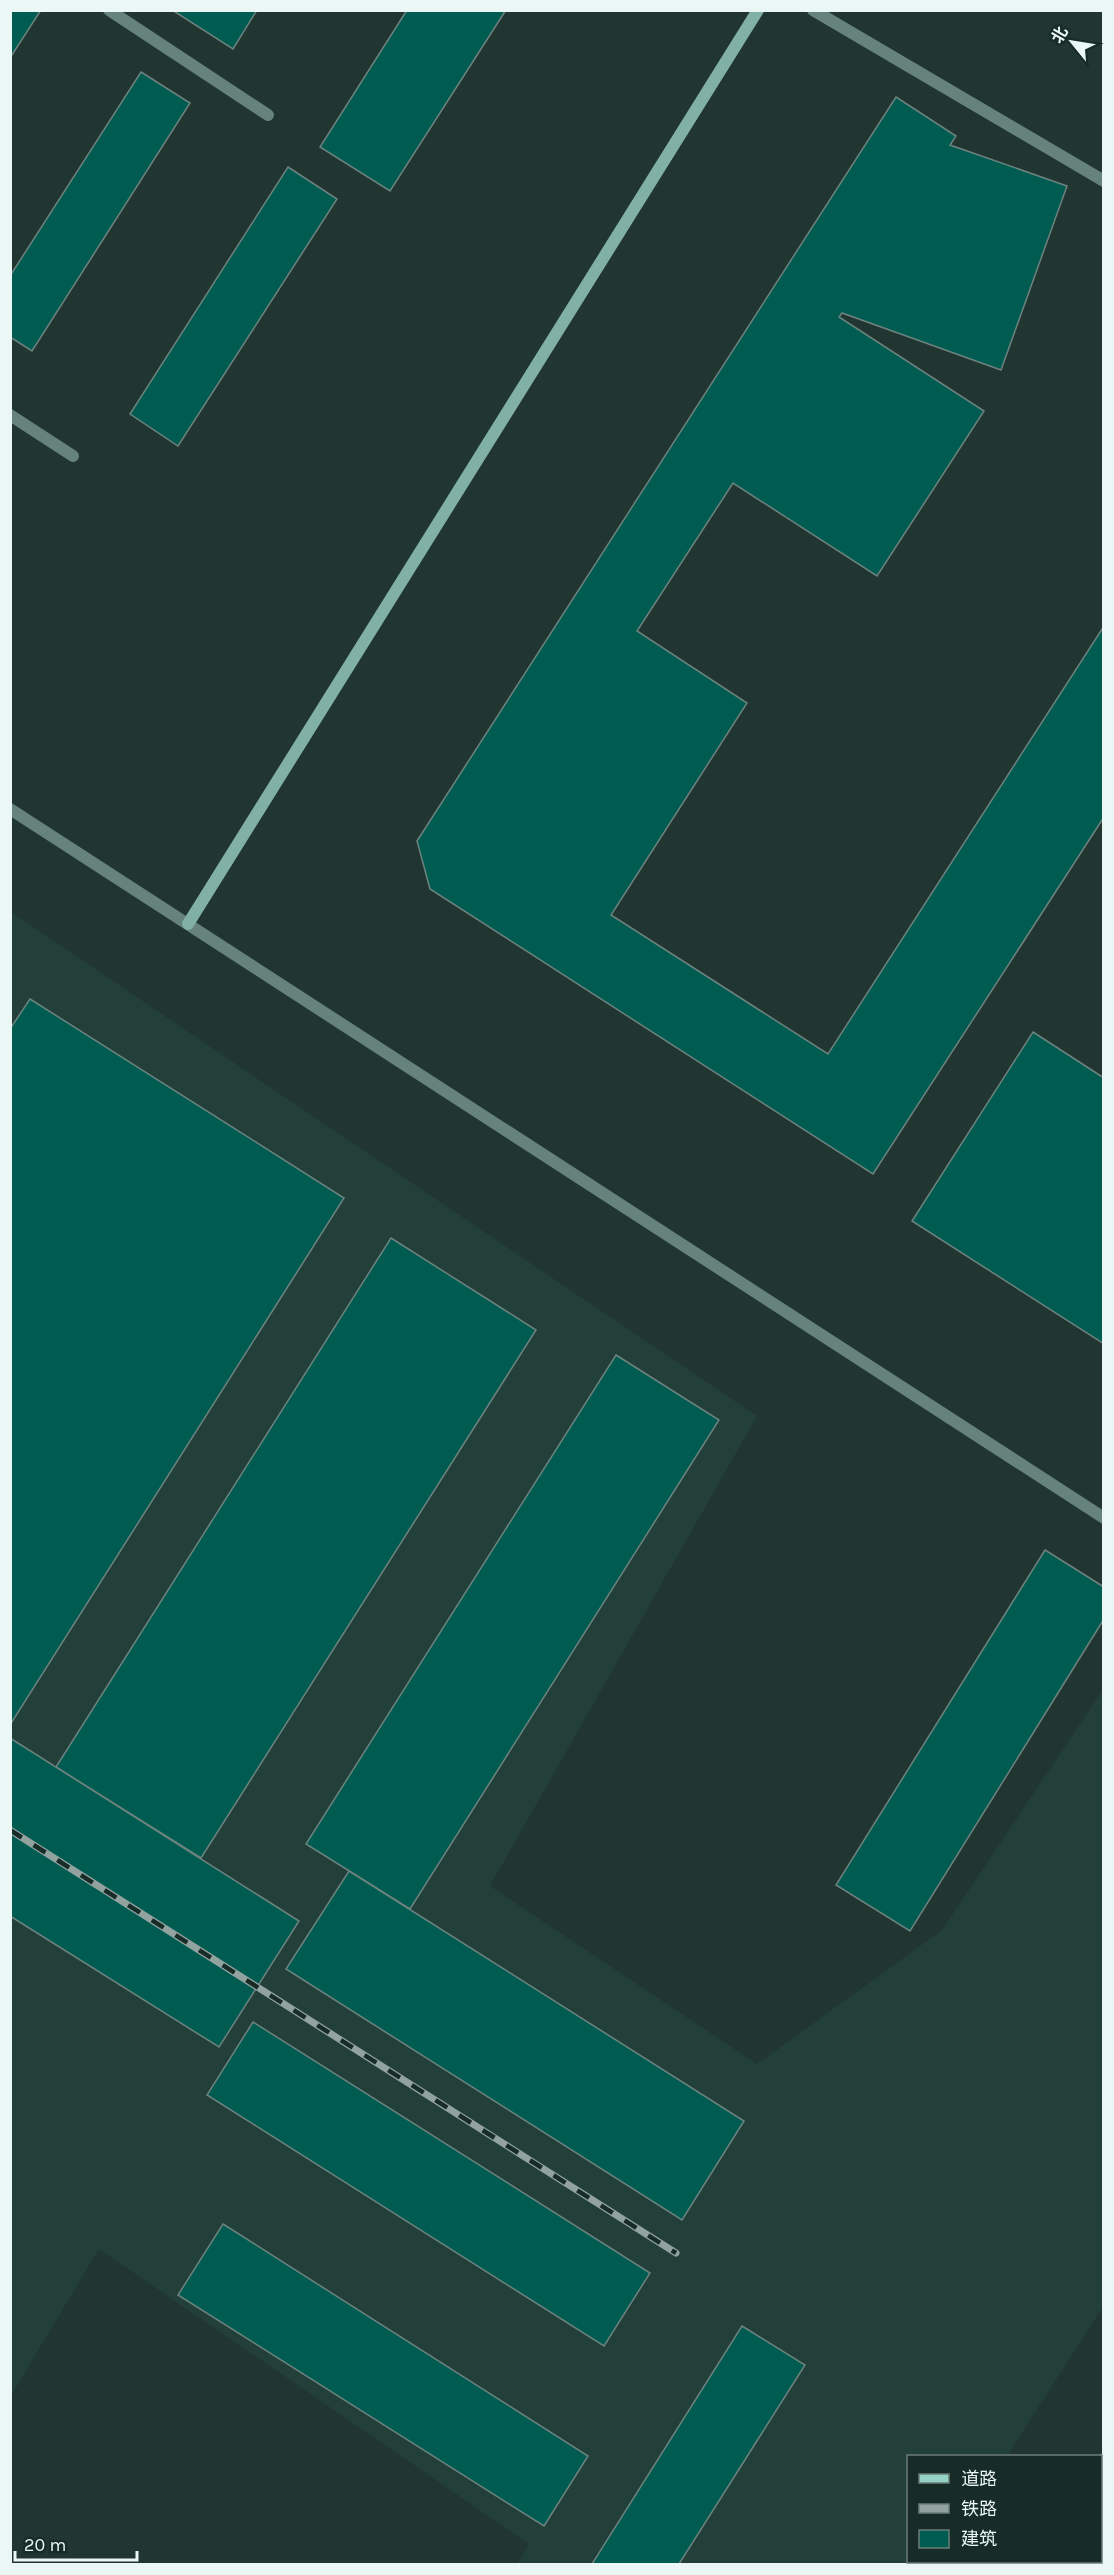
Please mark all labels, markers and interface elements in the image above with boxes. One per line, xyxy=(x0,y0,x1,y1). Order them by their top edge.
north arrow xyxy=(1042,12,1102,72)
text: 北 xyxy=(1047,23,1072,46)
legend xyxy=(907,2455,1102,2563)
text: 道路 xyxy=(961,2468,997,2490)
text: 铁路 xyxy=(961,2498,997,2520)
scale bar xyxy=(15,2524,136,2562)
text: 建筑 xyxy=(961,2528,997,2550)
text: 20 m xyxy=(24,2534,66,2556)

